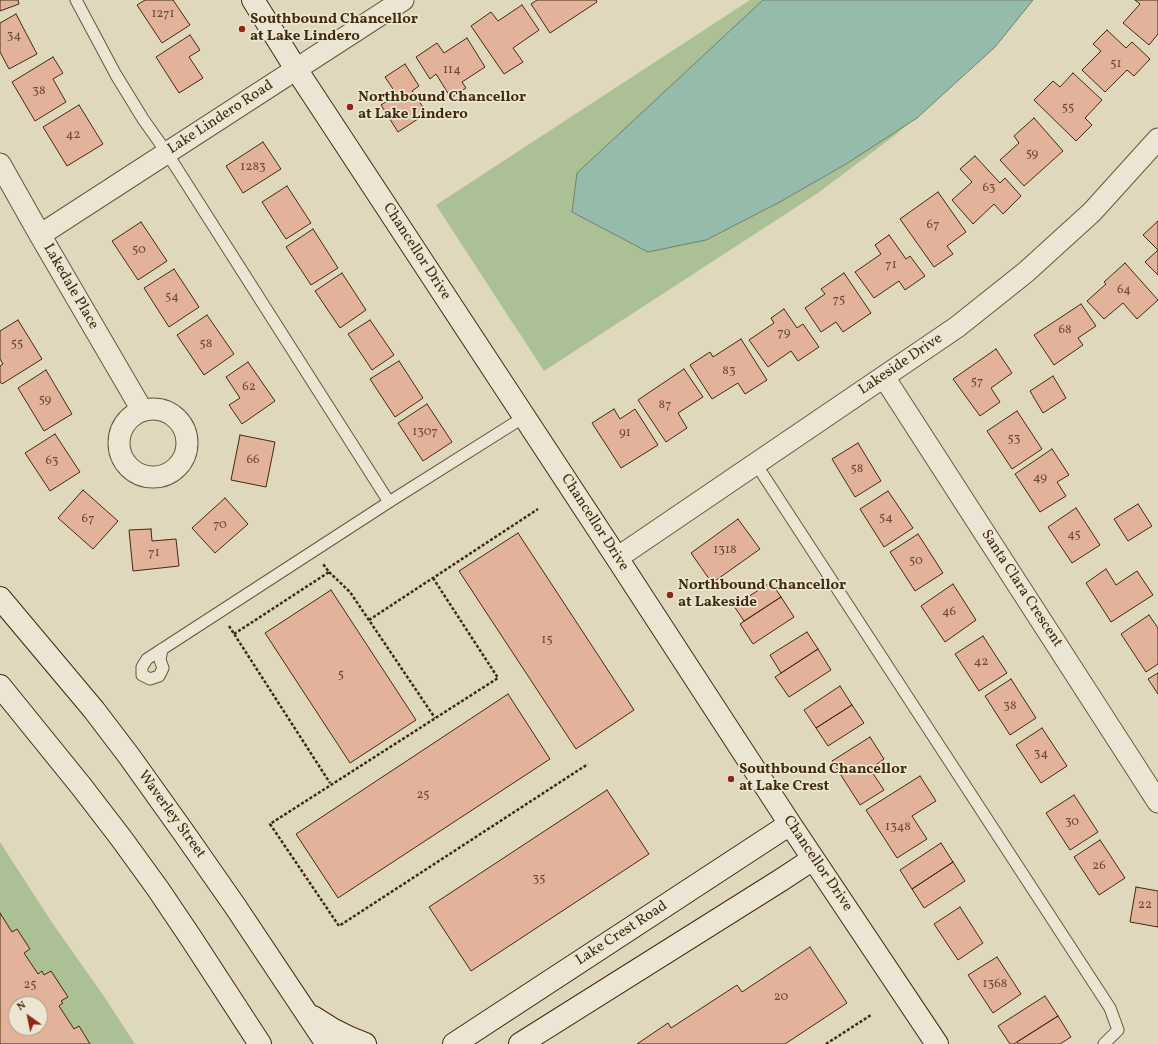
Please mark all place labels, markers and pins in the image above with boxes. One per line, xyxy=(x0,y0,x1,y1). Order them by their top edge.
place label: Southbound Chancellor at Lake Lindero xyxy=(250,11,418,46)
marker: Southbound Chancellor at Lake Lindero xyxy=(237,24,247,34)
place label: Northbound Chancellor at Lake Lindero xyxy=(358,89,526,124)
marker: Northbound Chancellor at Lake Lindero xyxy=(345,102,355,112)
place label: Northbound Chancellor at Lakeside xyxy=(678,577,846,612)
marker: Northbound Chancellor at Lakeside xyxy=(665,590,675,600)
place label: Southbound Chancellor at Lake Crest xyxy=(739,761,907,796)
marker: Southbound Chancellor at Lake Crest xyxy=(726,774,736,784)

